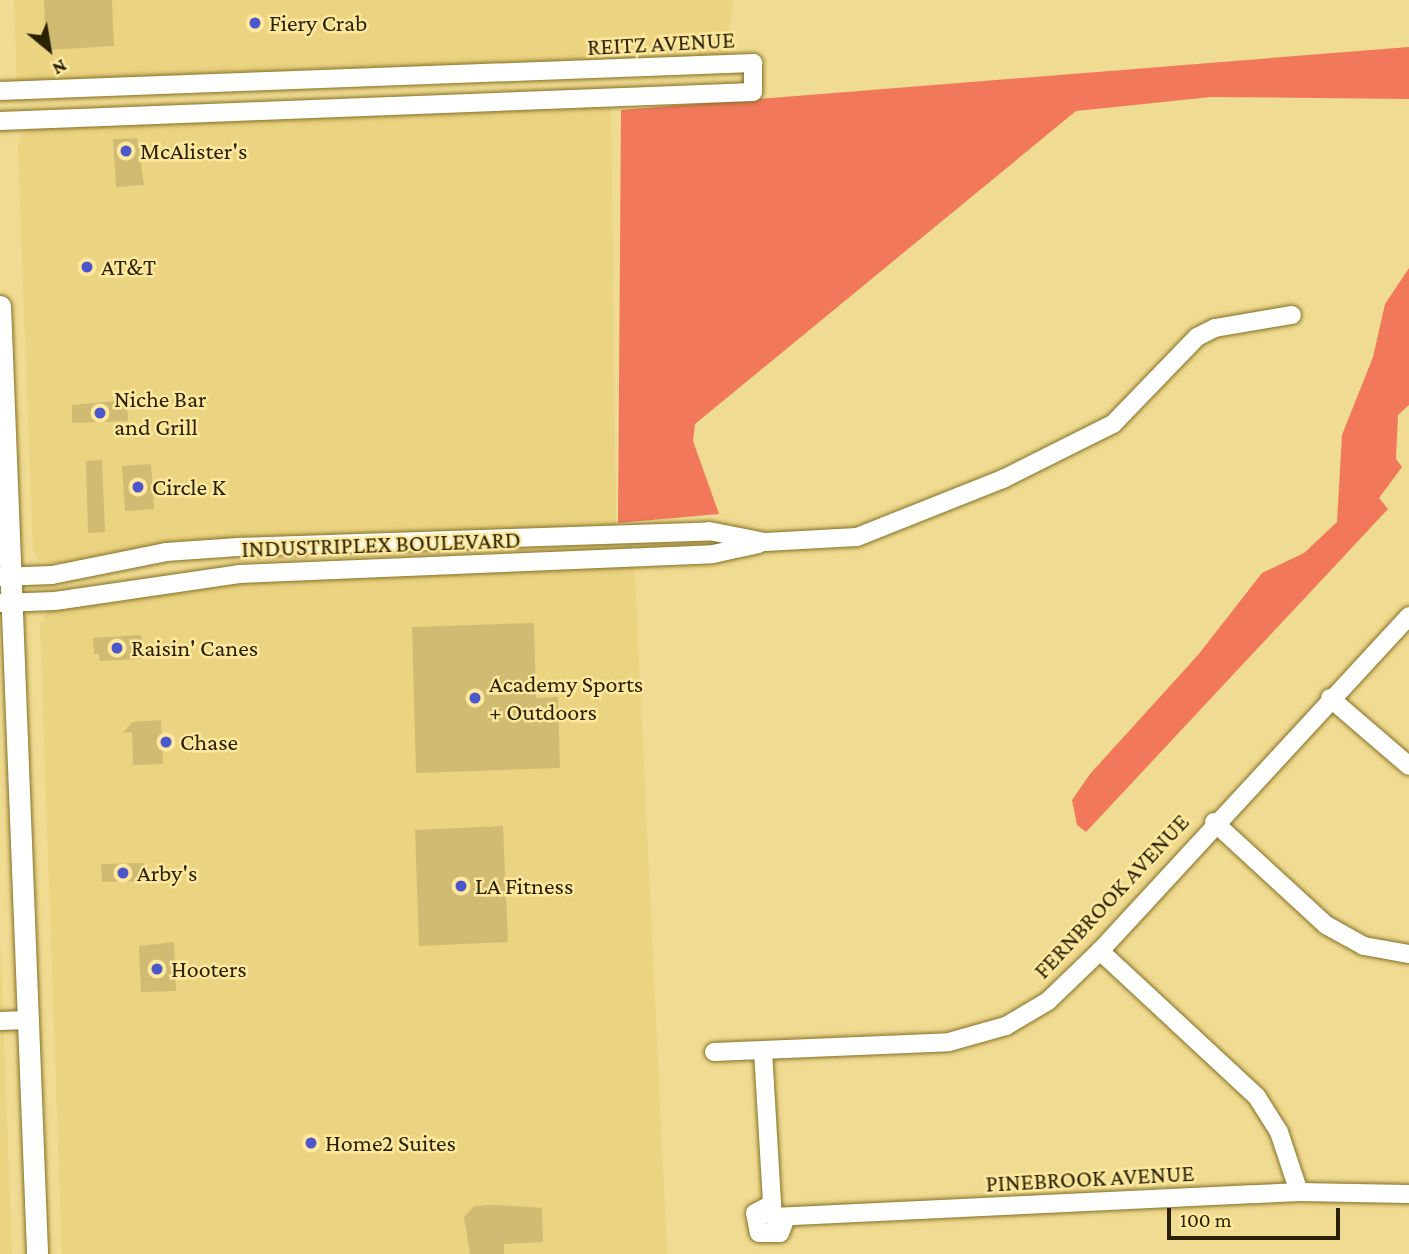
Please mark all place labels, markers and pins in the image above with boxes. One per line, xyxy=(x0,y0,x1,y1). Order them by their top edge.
place label: Fiery Crab xyxy=(269,9,367,37)
marker: Fiery Crab xyxy=(247,15,263,31)
place label: McAlister's xyxy=(140,137,247,165)
marker: McAlister's xyxy=(118,143,134,159)
place label: AT&T xyxy=(101,253,156,281)
marker: AT&T xyxy=(79,259,95,275)
place label: Niche Bar and Grill xyxy=(114,385,207,441)
marker: Niche Bar and Grill xyxy=(92,405,108,421)
place label: Circle K xyxy=(152,473,225,501)
marker: Circle K xyxy=(130,479,146,495)
place label: Raisin' Canes xyxy=(131,634,258,662)
marker: Raisin' Canes xyxy=(109,640,125,656)
place label: Academy Sports + Outdoors xyxy=(489,670,643,726)
marker: Academy Sports + Outdoors xyxy=(467,690,483,706)
place label: Chase xyxy=(180,728,238,756)
marker: Chase xyxy=(158,734,174,750)
place label: Arby's xyxy=(137,859,197,887)
marker: Arby's xyxy=(115,865,131,881)
place label: LA Fitness xyxy=(475,872,573,900)
marker: LA Fitness xyxy=(453,878,469,894)
place label: Hooters xyxy=(171,955,247,983)
marker: Hooters xyxy=(149,961,165,977)
place label: Home2 Suites xyxy=(325,1129,456,1157)
marker: Home2 Suites xyxy=(303,1135,319,1151)

